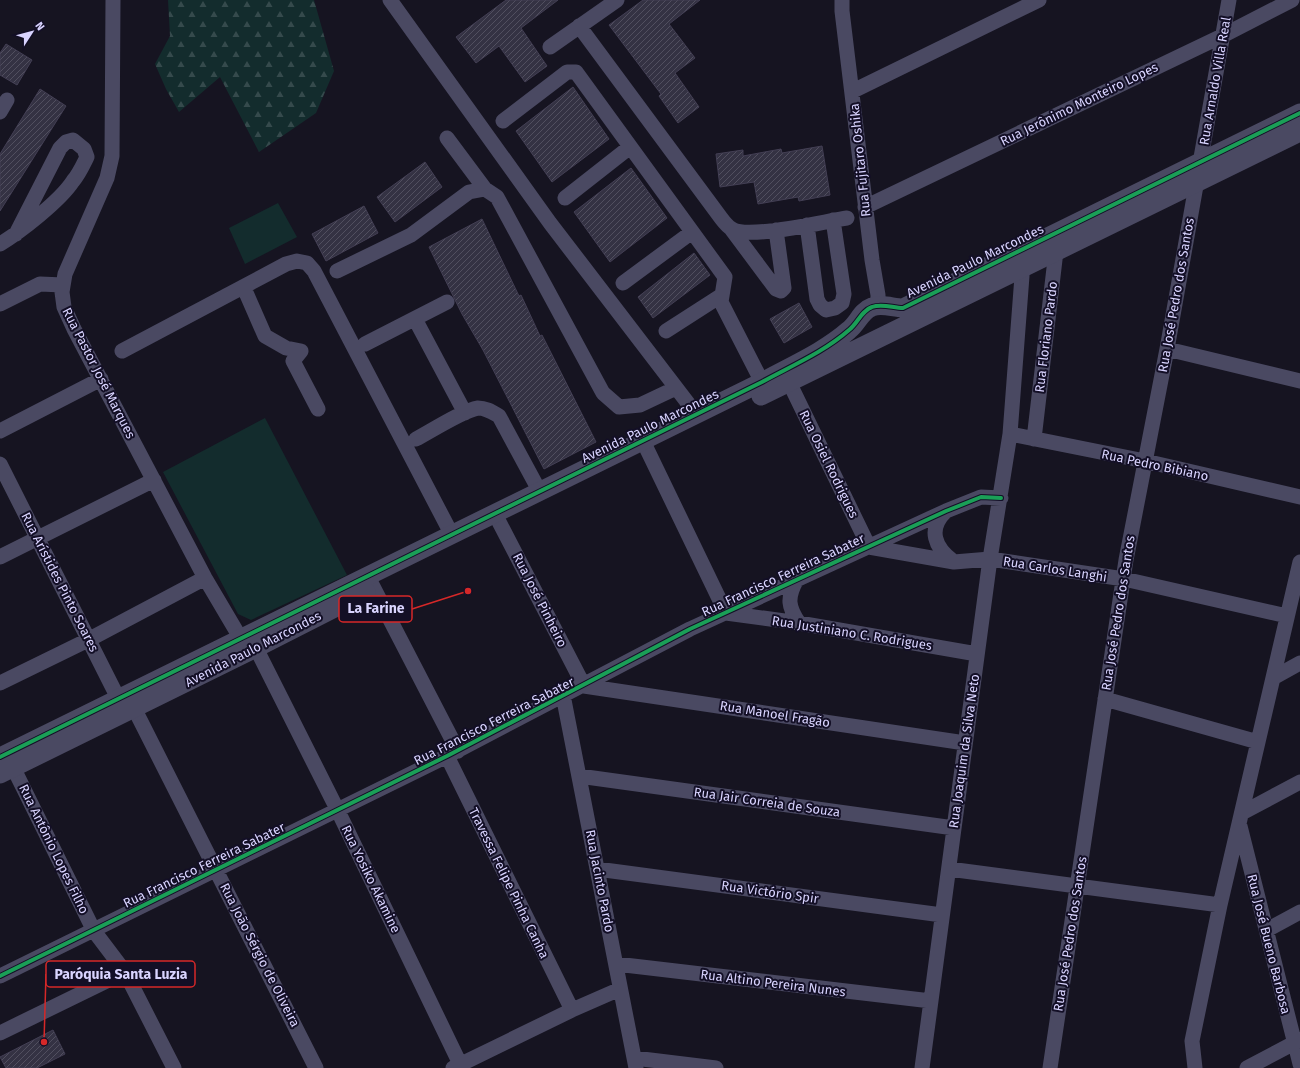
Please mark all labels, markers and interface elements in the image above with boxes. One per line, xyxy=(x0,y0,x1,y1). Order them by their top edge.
north arrow xyxy=(12,12,52,52)
street label: Rua Arnaldo Villa Real xyxy=(1196,16,1234,146)
text: N xyxy=(32,20,47,33)
street label: Rua Jerônimo Monteiro Lopes xyxy=(998,59,1160,149)
street label: Rua Fujitaro Oshika xyxy=(847,103,873,217)
street label: Rua José Pedro dos Santos xyxy=(1155,217,1197,373)
street label: Avenida Paulo Marcondes xyxy=(904,221,1046,301)
street label: Rua Floriano Pardo xyxy=(1032,281,1060,393)
street label: Rua Pastor José Marques xyxy=(59,305,139,441)
street label: Avenida Paulo Marcondes xyxy=(579,386,721,466)
street label: Rua Osiel Rodrigues xyxy=(796,408,862,520)
street label: Rua Pedro Bibiano xyxy=(1100,446,1210,484)
street label: Rua Arístides Pinto Soares xyxy=(18,510,102,654)
street label: Rua Francisco Ferreira Sabater xyxy=(699,531,867,619)
street label: Rua José Pedro dos Santos xyxy=(1098,534,1138,692)
street label: Rua José Pinheiro xyxy=(510,550,570,650)
street label: Rua Carlos Langhi xyxy=(1002,553,1108,585)
callout: La Farine xyxy=(339,596,412,622)
text: La Farine xyxy=(347,600,405,617)
street label: Avenida Paulo Marcondes xyxy=(182,608,324,690)
street label: Rua Justiniano C. Rodrigues xyxy=(771,613,933,653)
street label: Rua Joaquim da Silva Neto xyxy=(946,673,982,829)
street label: Rua Francisco Ferreira Sabater xyxy=(411,674,577,768)
street label: Rua Manoel Fragão xyxy=(719,698,831,730)
street label: Rua Antônio Lopes Filho xyxy=(16,782,92,916)
street label: Rua Jair Correia de Souza xyxy=(693,784,841,820)
street label: Travessa Felipe Pinha Canha xyxy=(466,805,552,961)
street label: Rua Francisco Ferreira Sabater xyxy=(121,819,287,911)
street label: Rua Yosiko Akamine xyxy=(338,823,404,935)
street label: Rua Jacinto Pardo xyxy=(583,829,617,933)
street label: Rua José Pedro dos Santos xyxy=(1050,855,1090,1013)
street label: Rua José Bueno Barbosa xyxy=(1244,872,1294,1016)
street label: Rua Victório Spir xyxy=(720,878,820,906)
street label: Rua João Sérgio de Oliveira xyxy=(217,881,303,1029)
callout: Paróquia Santa Luzia xyxy=(46,961,195,987)
text: Paróquia Santa Luzia xyxy=(54,966,188,983)
street label: Rua Altino Pereira Nunes xyxy=(700,967,846,999)

